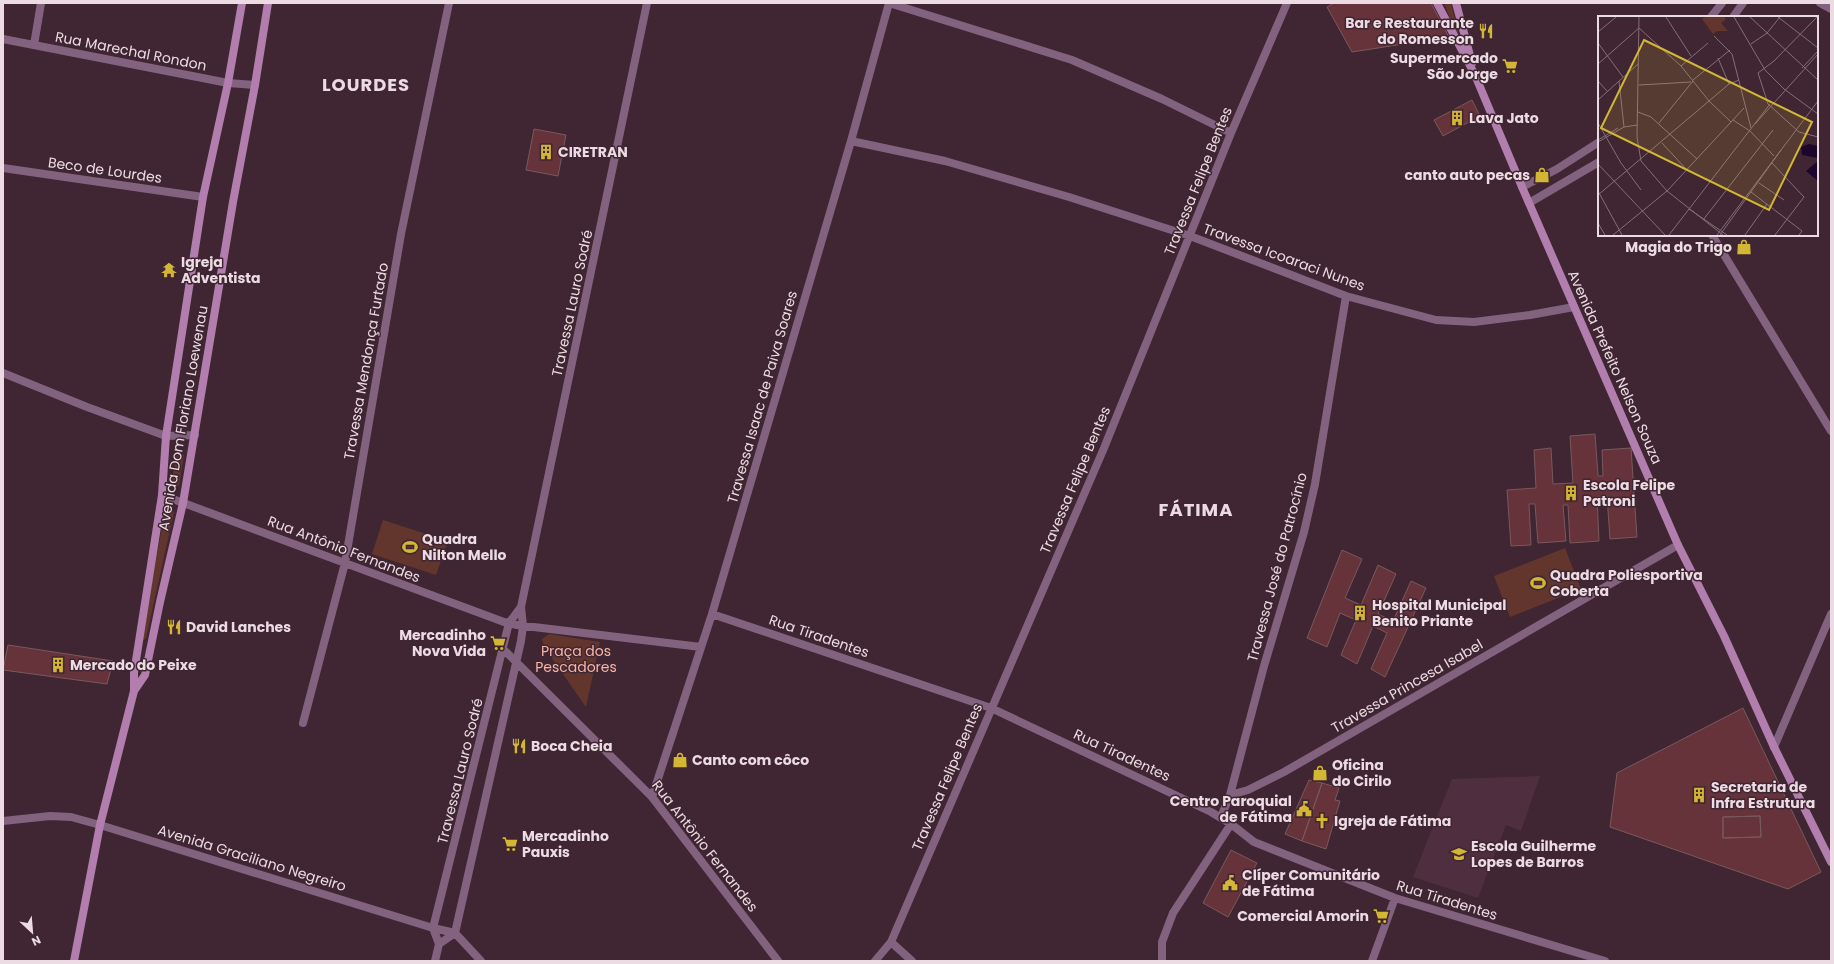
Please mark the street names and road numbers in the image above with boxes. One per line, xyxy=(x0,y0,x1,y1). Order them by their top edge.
street label: Rua Marechal Rondon xyxy=(53,26,209,76)
street label: Travessa Felipe Bentes xyxy=(1159,104,1237,258)
street label: Beco de Lourdes xyxy=(47,152,163,188)
street label: Travessa Icoaraci Nunes xyxy=(1200,218,1368,296)
street label: Travessa Lauro Sodré xyxy=(547,227,597,378)
street label: Travessa Mendonça Furtado xyxy=(339,261,393,461)
street label: Avenida Prefeito Nelson Souza xyxy=(1563,267,1667,467)
street label: Travessa Isaac de Paiva Soares xyxy=(722,288,802,506)
street label: Avenida Dom Floriano Loewenau xyxy=(153,304,213,532)
street label: Travessa Felipe Bentes xyxy=(1035,403,1115,557)
street label: Travessa José do Patrocínio xyxy=(1242,470,1312,664)
street label: Rua Antônio Fernandes xyxy=(265,511,423,587)
street label: Rua Tiradentes xyxy=(766,610,872,662)
street label: Travessa Princesa Isabel xyxy=(1328,634,1486,738)
street label: Travessa Lauro Sodré xyxy=(432,696,488,846)
street label: Travessa Felipe Bentes xyxy=(907,700,987,854)
street label: Rua Tiradentes xyxy=(1070,724,1174,786)
street label: Rua Antônio Fernandes xyxy=(647,776,763,916)
street label: Avenida Graciliano Negreiro xyxy=(155,820,349,896)
street label: Rua Tiradentes xyxy=(1394,875,1500,925)

